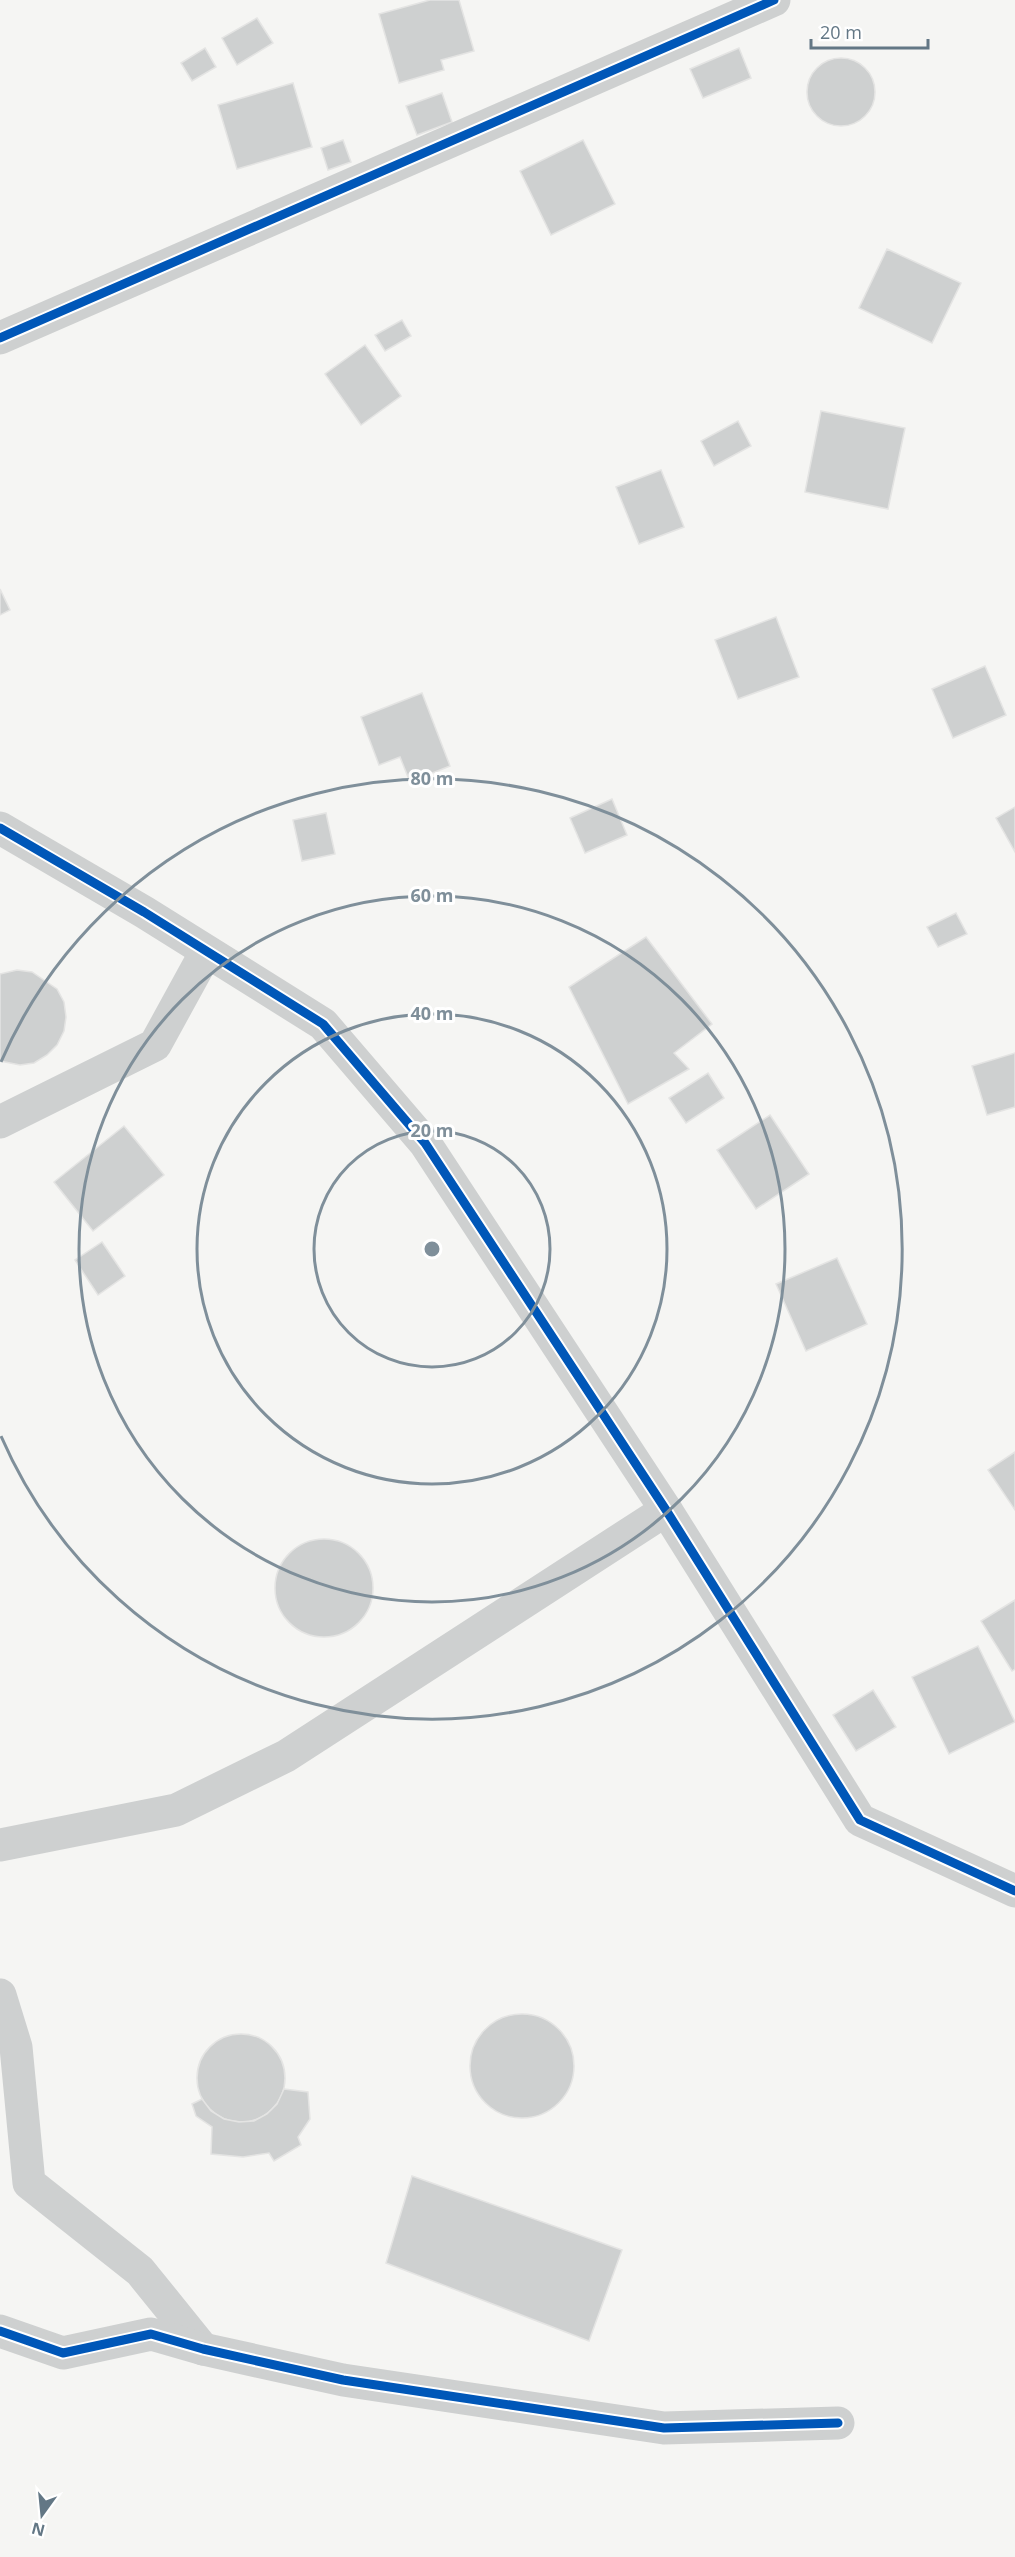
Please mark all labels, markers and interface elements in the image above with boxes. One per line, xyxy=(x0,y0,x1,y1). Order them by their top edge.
scale bar xyxy=(811,12,928,50)
text: 20 m xyxy=(820,20,862,44)
text: 80 m xyxy=(411,766,453,790)
text: 60 m xyxy=(411,883,453,907)
text: 40 m xyxy=(411,1001,453,1025)
text: 20 m xyxy=(411,1118,453,1142)
centre of rings xyxy=(422,1239,442,1259)
north arrow xyxy=(12,2485,72,2545)
text: N xyxy=(29,2517,47,2542)

